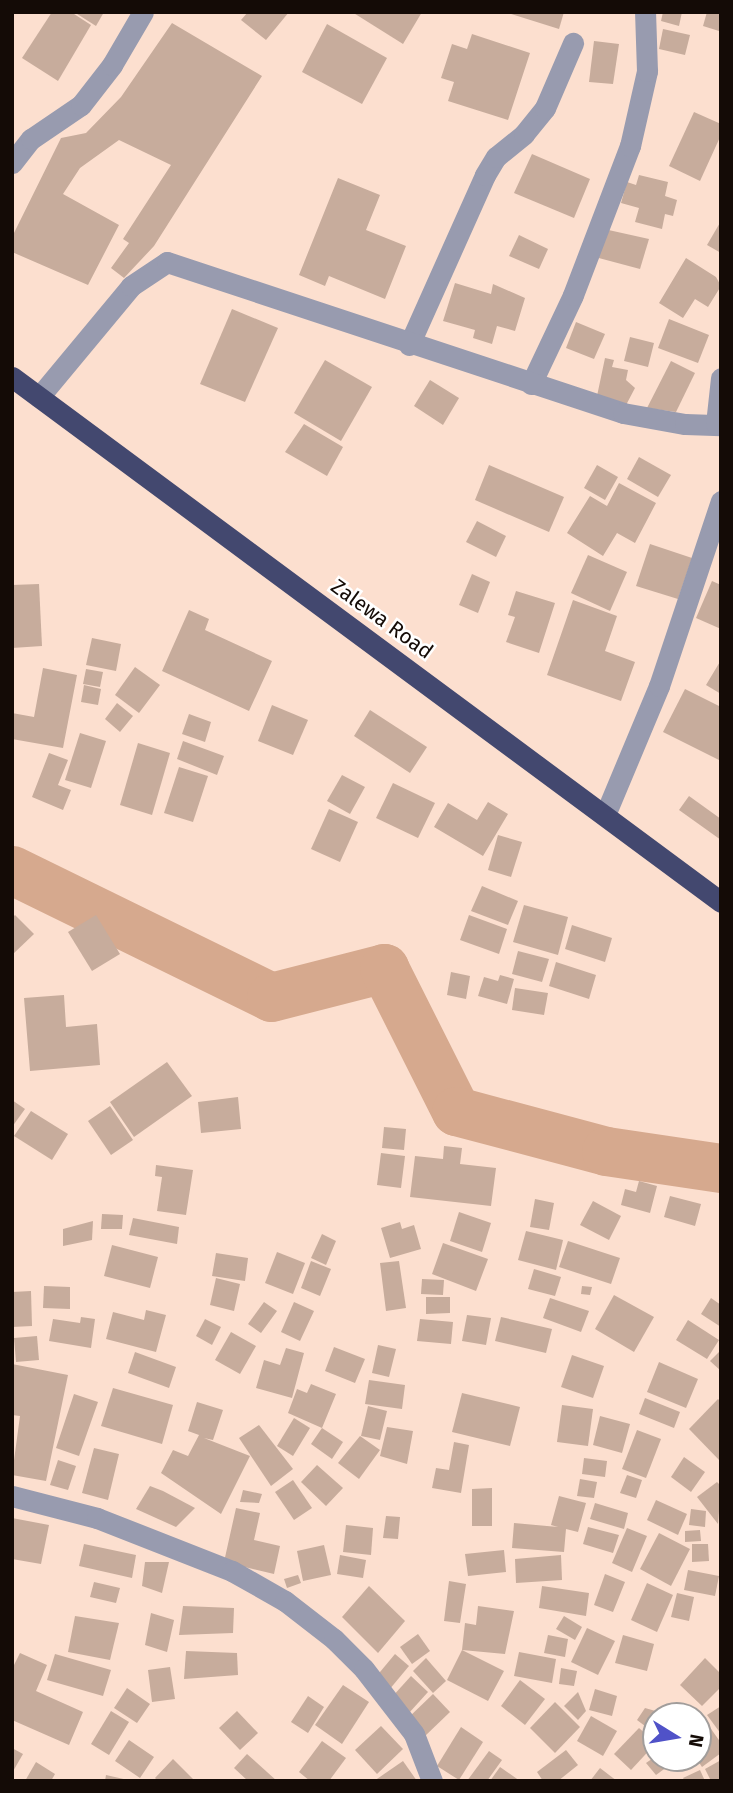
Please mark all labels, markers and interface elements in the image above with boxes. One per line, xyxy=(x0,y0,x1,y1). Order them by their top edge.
street label: Zalewa Road xyxy=(326,574,438,664)
north arrow xyxy=(642,1702,712,1772)
text: N xyxy=(684,1732,709,1749)

